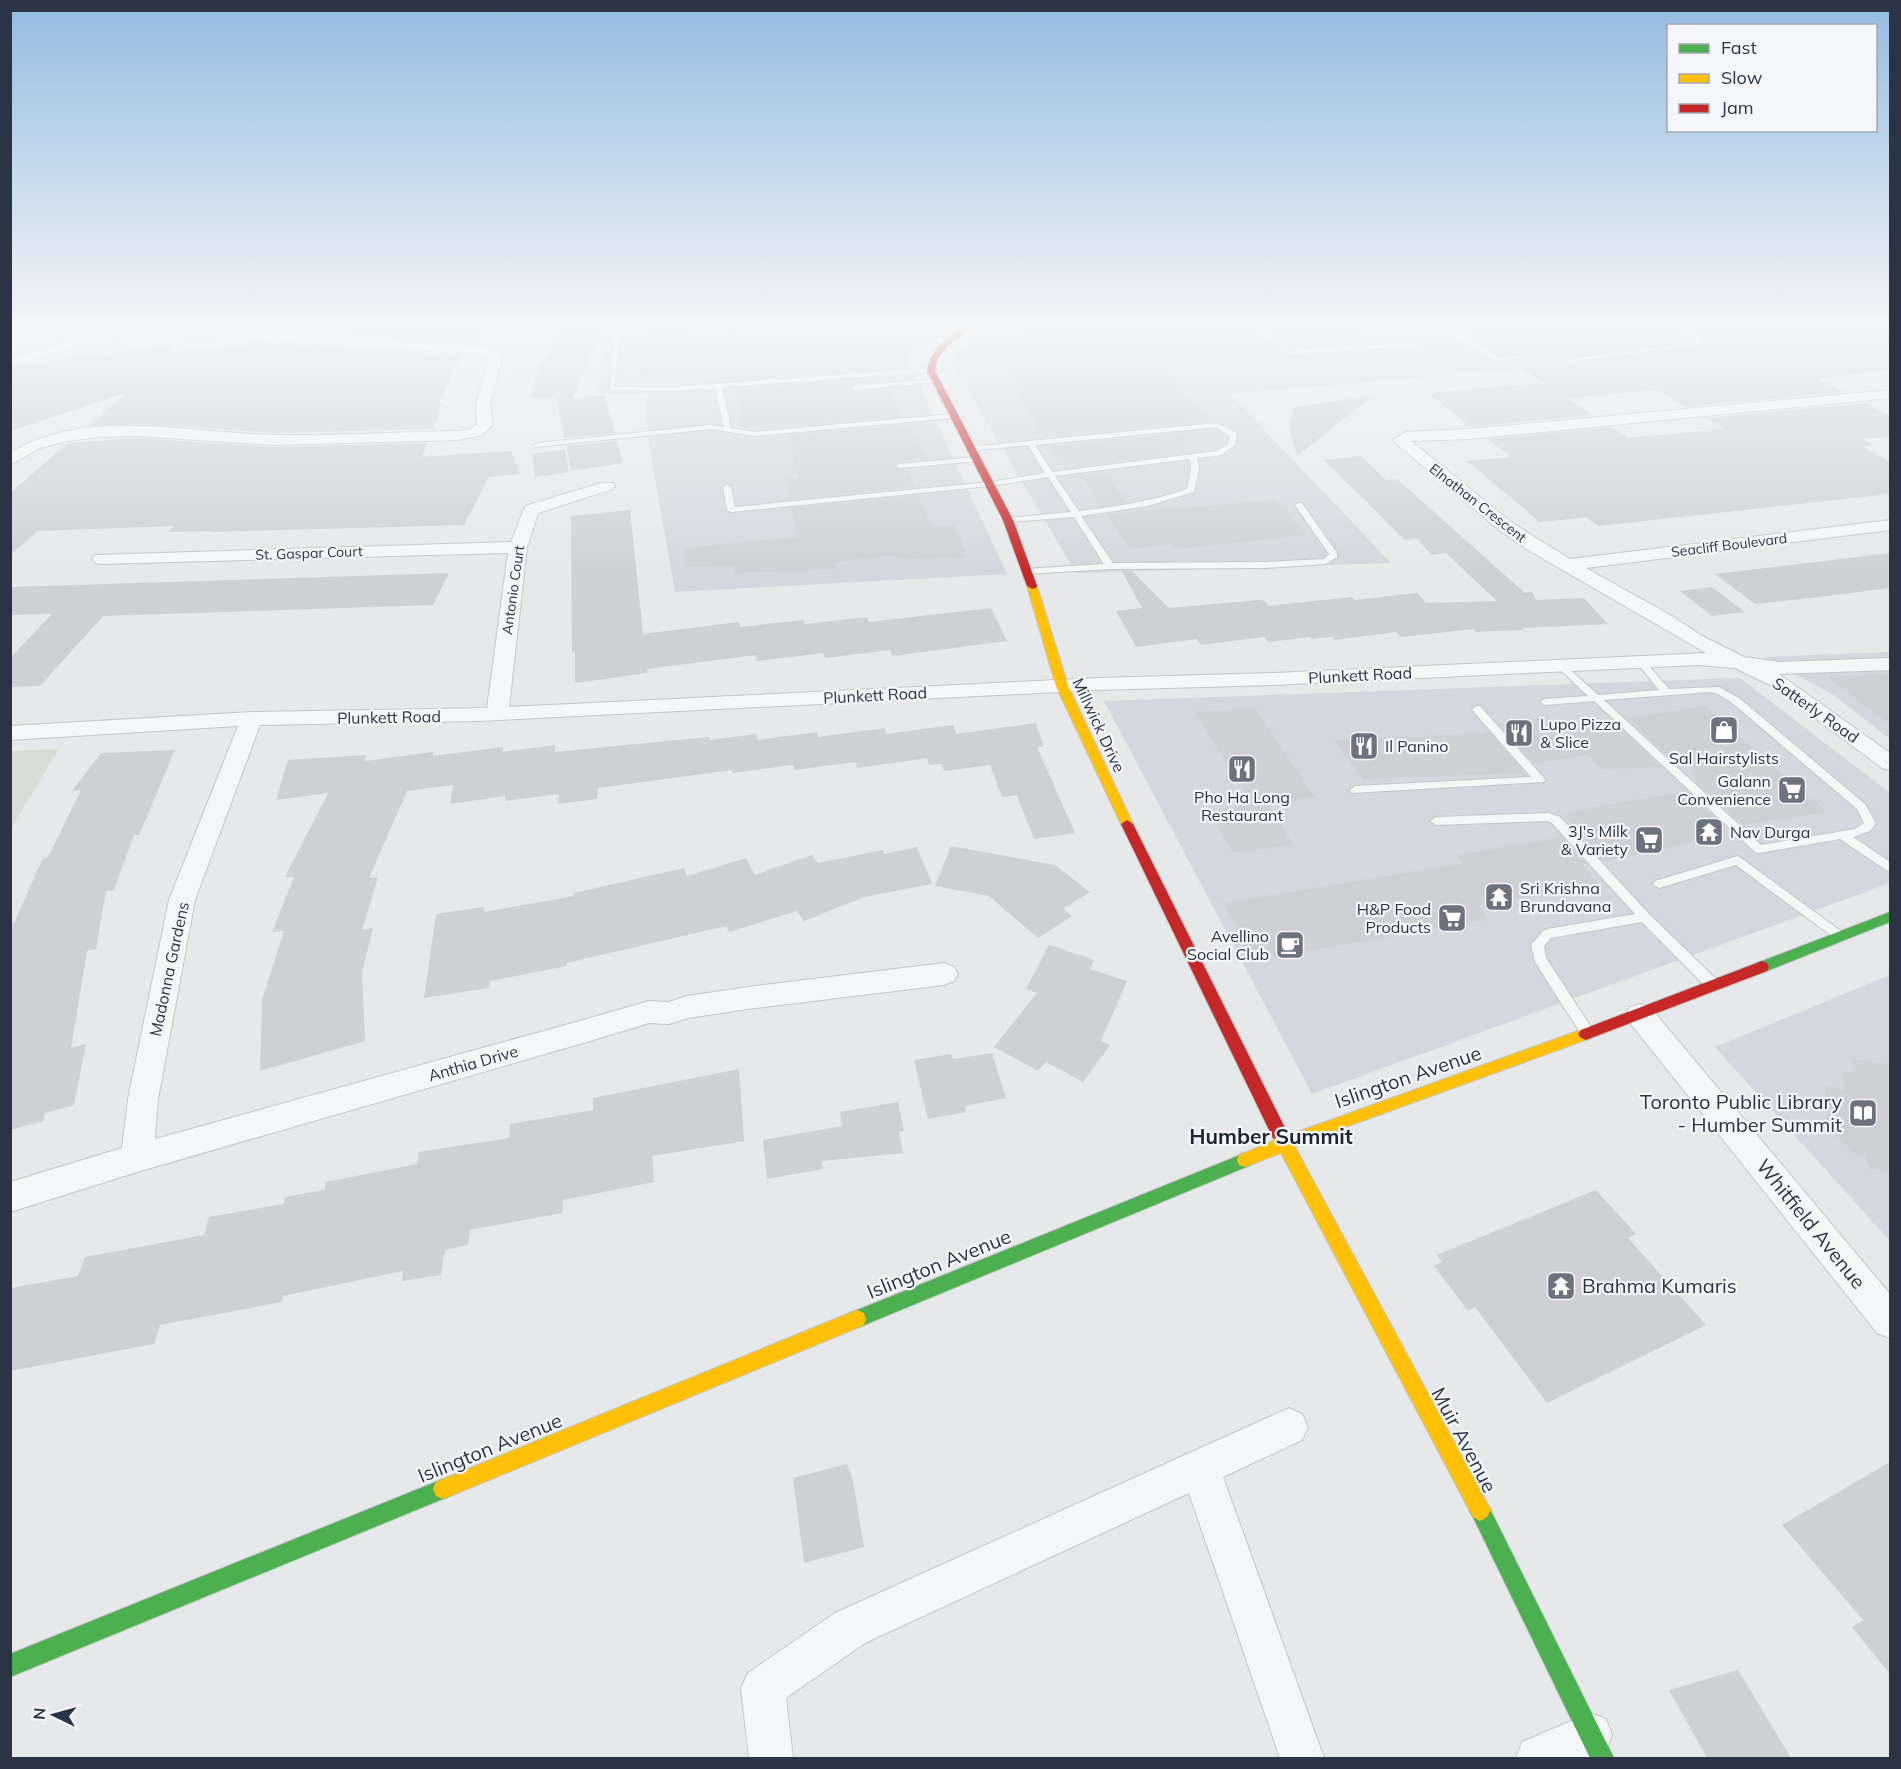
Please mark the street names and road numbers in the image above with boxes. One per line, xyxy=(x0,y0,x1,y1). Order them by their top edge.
street label: Elnathan Crescent xyxy=(1426,460,1530,547)
street label: Seacliff Boulevard xyxy=(1670,529,1788,561)
street label: St. Gaspar Court xyxy=(255,542,363,564)
street label: Antonio Court xyxy=(498,544,528,636)
street label: Plunkett Road xyxy=(1308,662,1412,688)
street label: Satterly Road xyxy=(1769,673,1863,747)
street label: Millwick Drive xyxy=(1068,675,1130,775)
street label: Plunkett Road xyxy=(823,682,927,708)
street label: Plunkett Road xyxy=(337,706,441,728)
street label: Madonna Gardens xyxy=(145,900,193,1038)
street label: Islington Avenue xyxy=(1331,1040,1484,1113)
street label: Anthia Drive xyxy=(426,1041,520,1085)
street label: Whitfield Avenue xyxy=(1751,1154,1871,1294)
street label: Islington Avenue xyxy=(863,1223,1015,1304)
street label: Muir Avenue xyxy=(1426,1383,1503,1497)
street label: Islington Avenue xyxy=(414,1407,566,1488)

